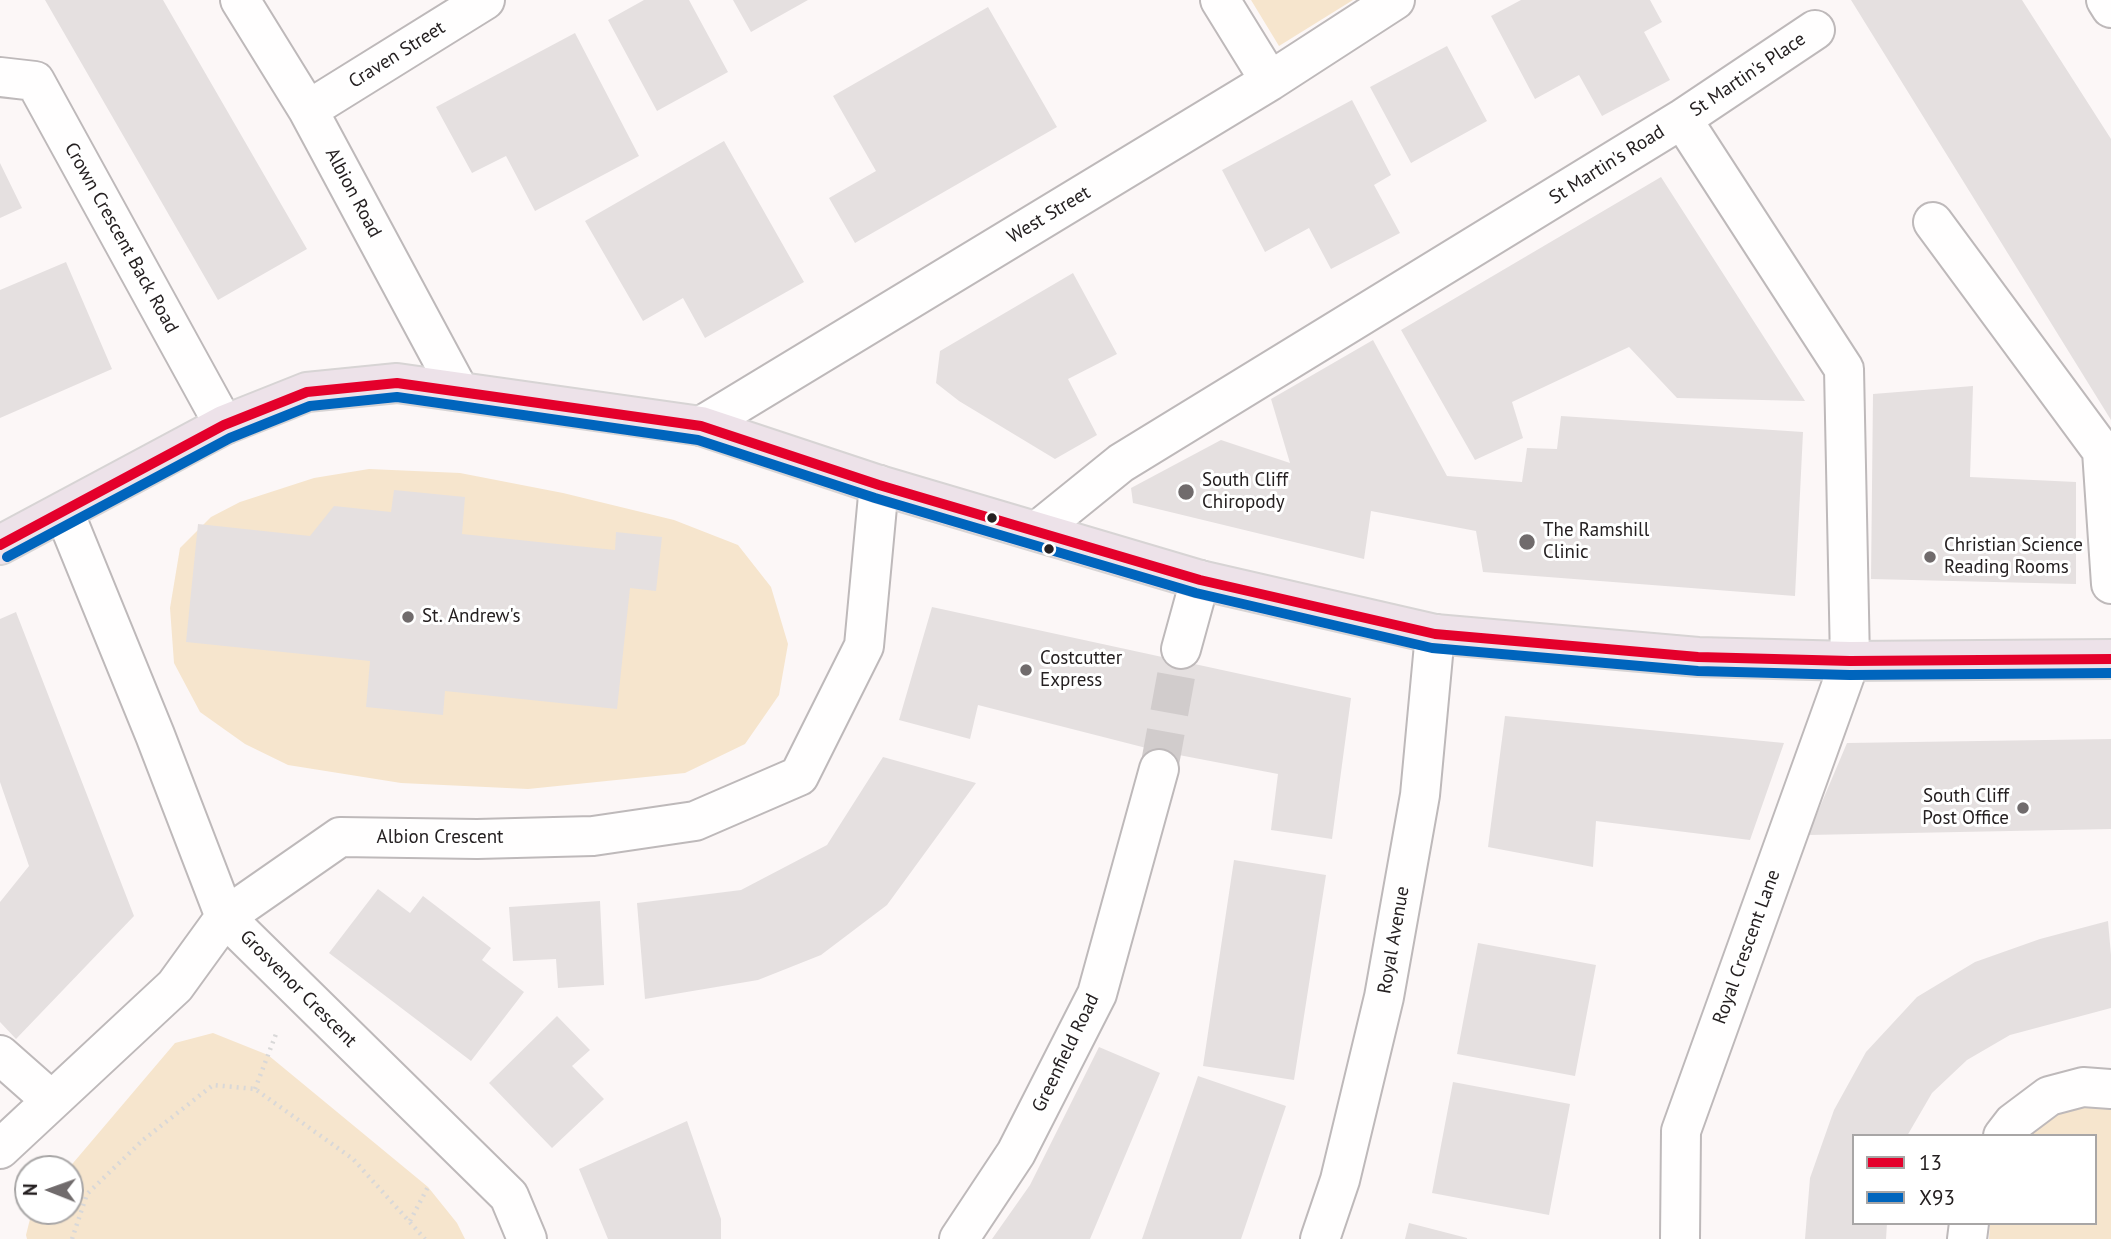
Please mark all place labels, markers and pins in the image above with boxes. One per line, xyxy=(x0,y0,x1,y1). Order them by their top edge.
place label: South Cliff Chiropody xyxy=(1202,470,1288,514)
marker: South Cliff Chiropody xyxy=(1176,482,1196,502)
unlabelled marker xyxy=(985,511,999,525)
place label: The Ramshill Clinic xyxy=(1543,520,1649,564)
marker: The Ramshill Clinic xyxy=(1517,532,1537,552)
place label: Christian Science Reading Rooms xyxy=(1944,535,2083,579)
unlabelled marker xyxy=(1042,542,1056,556)
marker: Christian Science Reading Rooms xyxy=(1922,549,1938,565)
place label: St. Andrew's xyxy=(422,606,521,628)
marker: St. Andrew's xyxy=(400,609,416,625)
place label: Costcutter Express xyxy=(1040,648,1122,692)
marker: Costcutter Express xyxy=(1018,662,1034,678)
place label: South Cliff Post Office xyxy=(1922,786,2009,830)
marker: South Cliff Post Office xyxy=(2015,800,2031,816)

